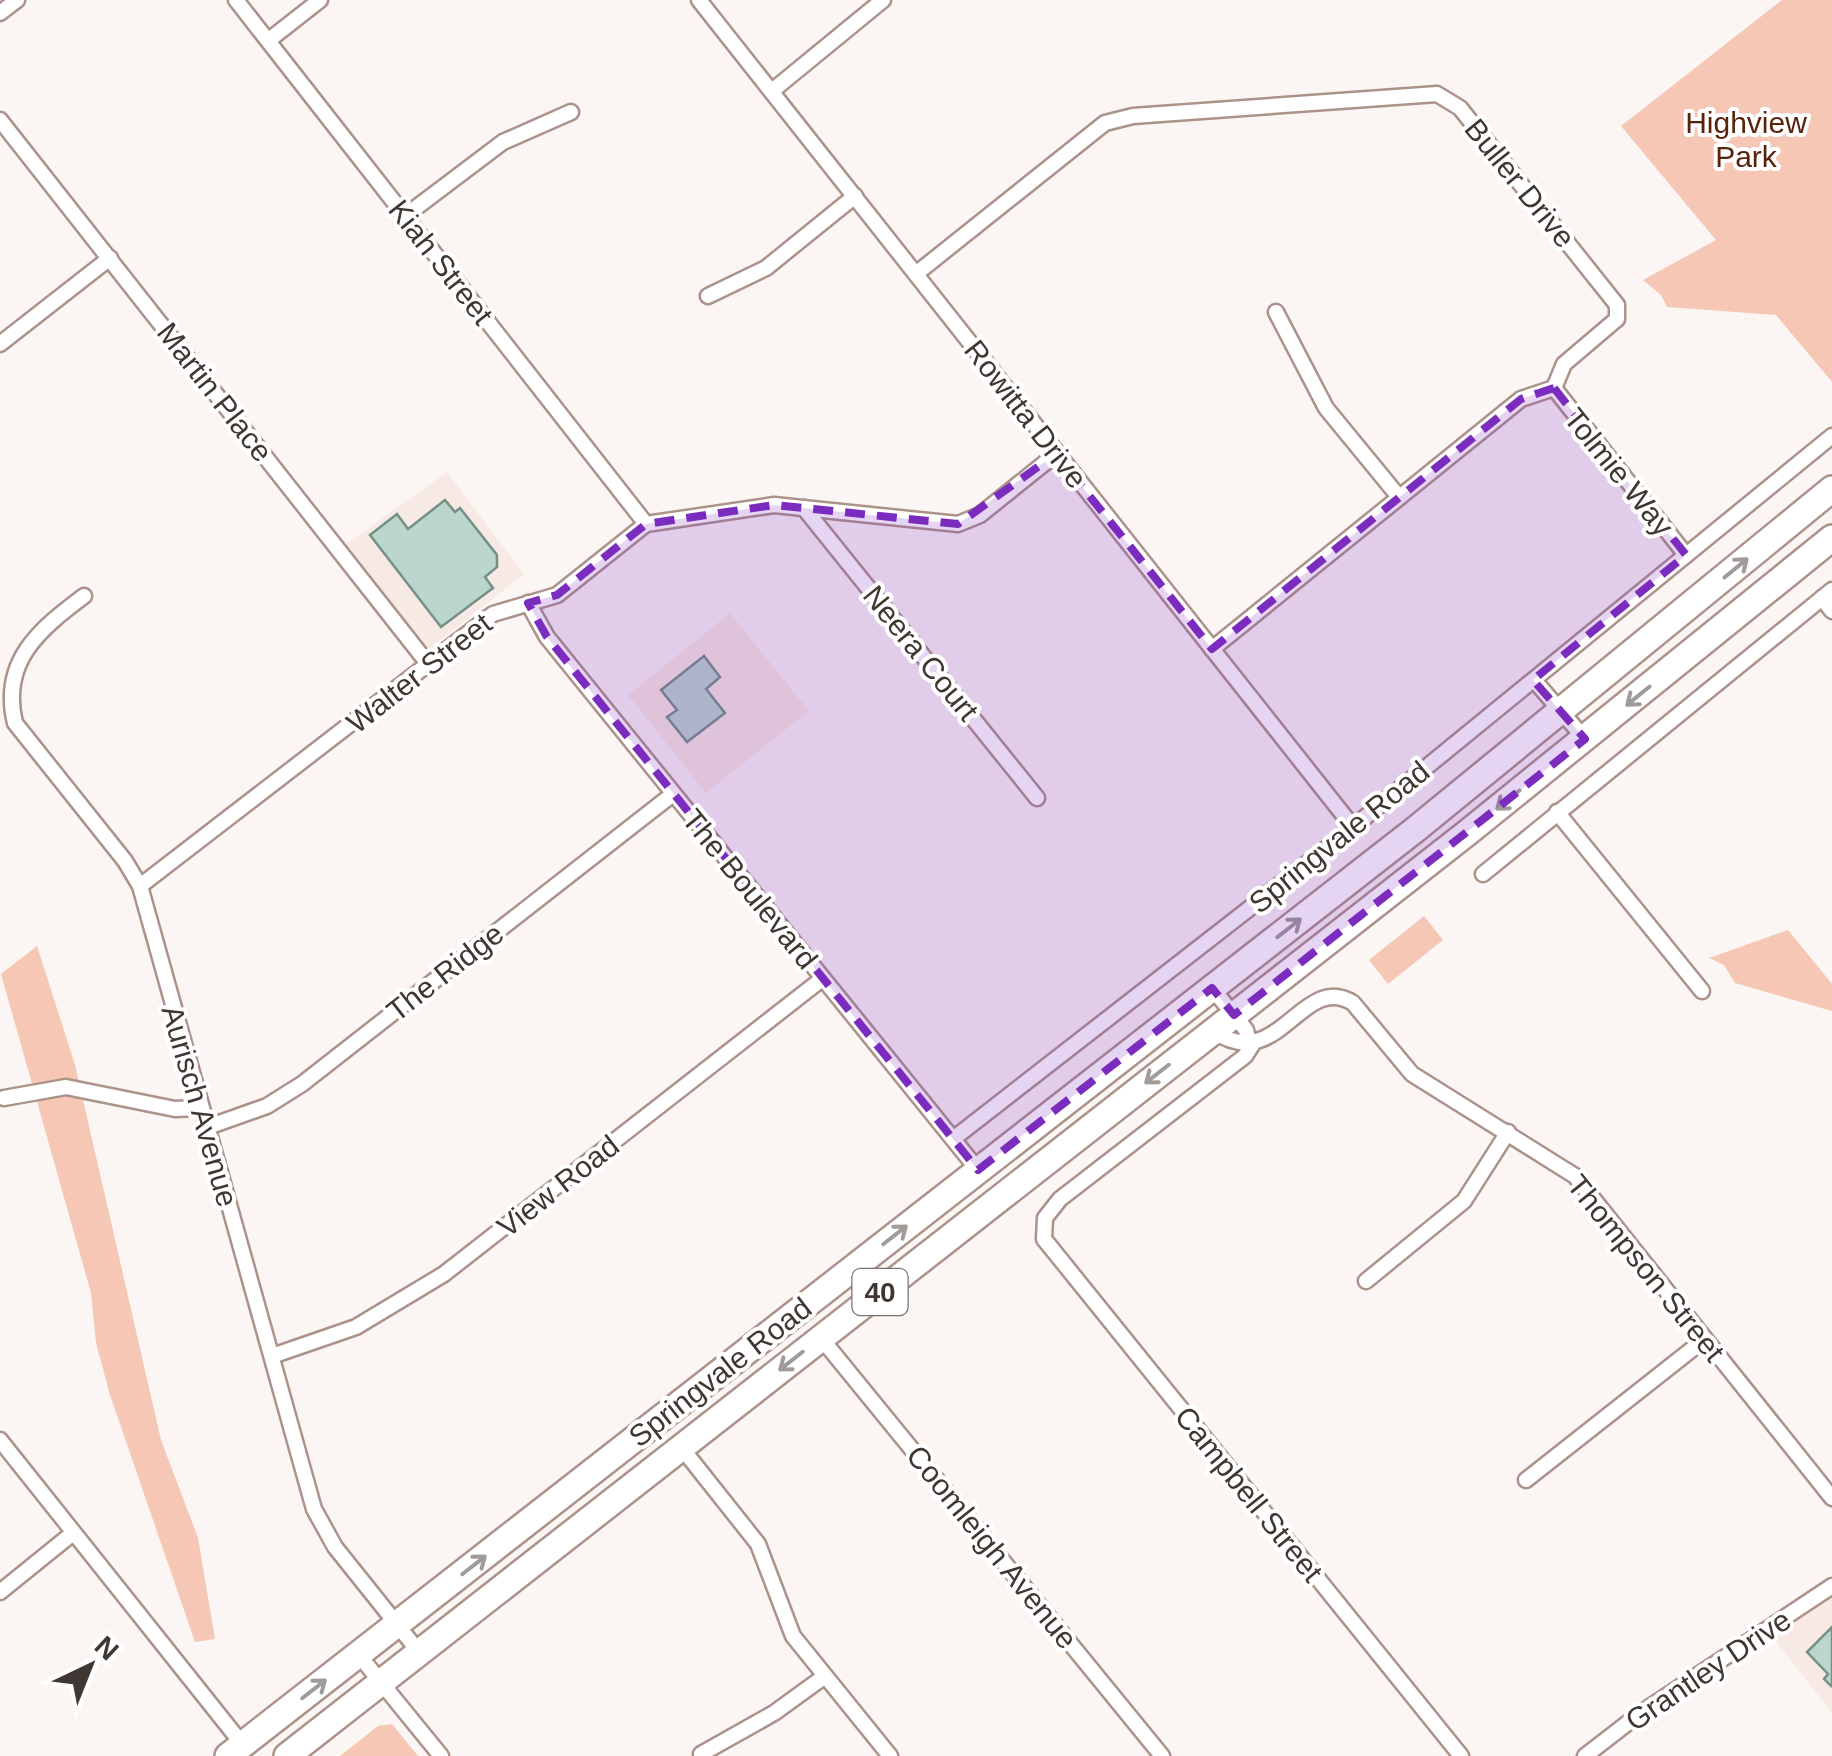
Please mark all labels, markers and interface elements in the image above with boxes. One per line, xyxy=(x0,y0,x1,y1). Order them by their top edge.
park label: Highview Park xyxy=(1685,106,1807,173)
street label: Buller Drive xyxy=(1458,112,1582,254)
street label: Kiah Street xyxy=(382,193,500,331)
street label: Martin Place xyxy=(151,316,279,468)
street label: Rowitta Drive xyxy=(958,334,1094,494)
street label: Tolmie Way xyxy=(1558,402,1680,542)
one-way arrow xyxy=(1723,557,1749,579)
street label: Neera Court xyxy=(857,579,986,727)
street label: Walter Street xyxy=(340,606,498,740)
one-way arrow xyxy=(1625,685,1651,707)
street label: Springvale Road xyxy=(1242,754,1436,920)
one-way arrow xyxy=(1496,789,1522,811)
street label: The Boulevard xyxy=(676,803,824,975)
street label: The Ridge xyxy=(380,916,510,1028)
one-way arrow xyxy=(1275,917,1302,938)
street label: Aurisch Avenue xyxy=(155,1002,245,1210)
one-way arrow xyxy=(1144,1064,1171,1085)
street label: View Road xyxy=(491,1129,625,1243)
street label: Thompson Street xyxy=(1561,1168,1732,1368)
one-way arrow xyxy=(881,1225,908,1246)
road number: 40 xyxy=(852,1269,908,1315)
street label: Springvale Road xyxy=(622,1291,818,1453)
one-way arrow xyxy=(778,1351,805,1372)
street label: Campbell Street xyxy=(1168,1400,1330,1588)
street label: Coomleigh Avenue xyxy=(900,1439,1084,1655)
one-way arrow xyxy=(460,1554,486,1576)
street label: Grantley Drive xyxy=(1619,1603,1797,1737)
north arrow xyxy=(40,1616,140,1716)
text: N xyxy=(89,1630,125,1666)
one-way arrow xyxy=(300,1678,326,1700)

